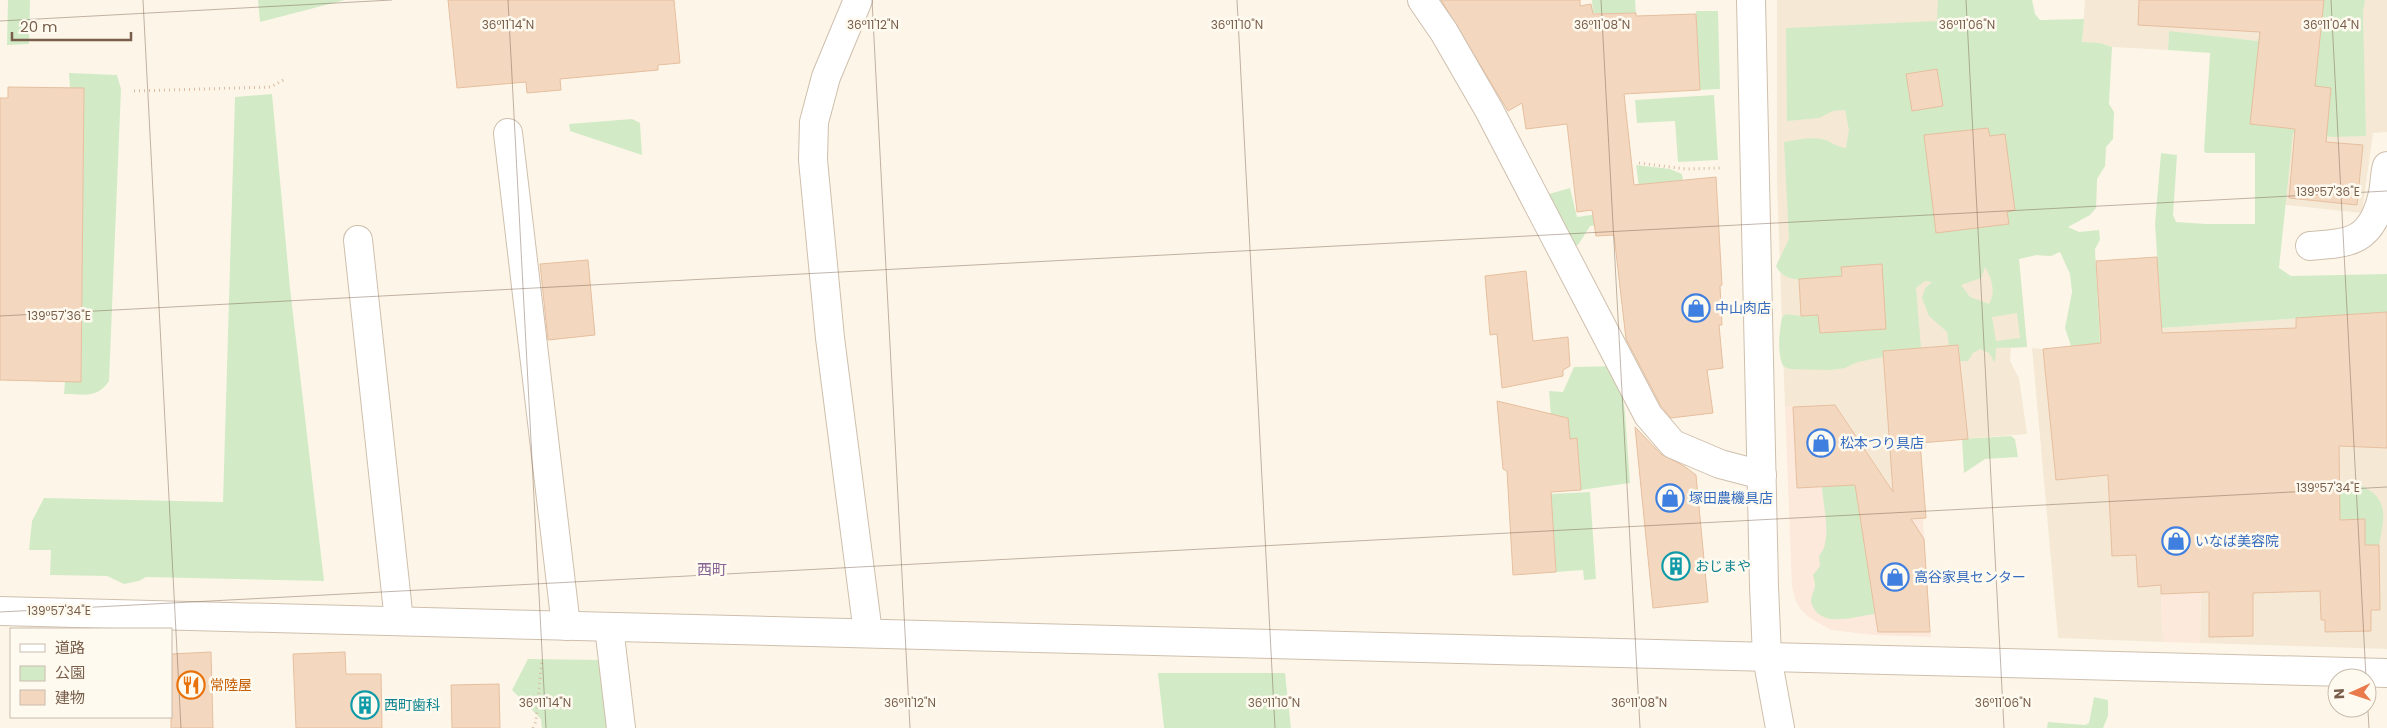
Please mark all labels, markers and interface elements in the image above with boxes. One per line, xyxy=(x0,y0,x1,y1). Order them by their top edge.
scale bar xyxy=(12,10,131,42)
text: 20 m xyxy=(20,16,58,37)
text: 36°11'14"N xyxy=(482,16,534,33)
text: 36°11'12"N xyxy=(847,16,899,33)
text: 36°11'10"N xyxy=(1211,16,1263,33)
text: 36°11'08"N xyxy=(1574,16,1630,33)
text: 36°11'06"N xyxy=(1939,16,1995,33)
text: 36°11'04"N xyxy=(2303,16,2359,33)
text: 139°57'36"E xyxy=(2296,183,2360,200)
shop icon: 中山肉店 xyxy=(1681,293,1711,323)
place label: 中山肉店 xyxy=(1715,298,1771,318)
text: 139°57'36"E xyxy=(27,307,91,324)
shop icon: 松本つり具店 xyxy=(1806,428,1836,458)
place label: 松本つり具店 xyxy=(1840,433,1924,453)
text: 139°57'34"E xyxy=(2296,479,2360,496)
shop icon: 塚田農機具店 xyxy=(1655,483,1685,513)
place label: 塚田農機具店 xyxy=(1689,488,1773,508)
shop icon: いなば美容院 xyxy=(2161,526,2191,556)
place label: いなば美容院 xyxy=(2195,531,2279,551)
building icon: おじまや xyxy=(1661,551,1691,581)
place label: おじまや xyxy=(1695,556,1751,576)
district label: 西町 xyxy=(697,559,727,580)
shop icon: 高谷家具センター xyxy=(1880,562,1910,592)
place label: 高谷家具センター xyxy=(1914,567,2026,587)
text: 139°57'34"E xyxy=(27,602,91,619)
legend xyxy=(10,628,172,718)
text: 道路 xyxy=(55,637,85,658)
text: 公園 xyxy=(55,662,85,683)
north arrow xyxy=(2327,668,2377,718)
restaurant icon: 常陸屋 xyxy=(176,670,206,700)
place label: 常陸屋 xyxy=(210,675,252,695)
text: 建物 xyxy=(55,687,85,708)
text: N xyxy=(2329,688,2349,699)
building icon: 西町歯科 xyxy=(350,690,380,720)
text: 36°11'14"N xyxy=(519,694,571,711)
text: 36°11'12"N xyxy=(884,694,936,711)
text: 36°11'10"N xyxy=(1248,694,1300,711)
text: 36°11'08"N xyxy=(1611,694,1667,711)
text: 36°11'06"N xyxy=(1975,694,2031,711)
place label: 西町歯科 xyxy=(384,695,440,715)

